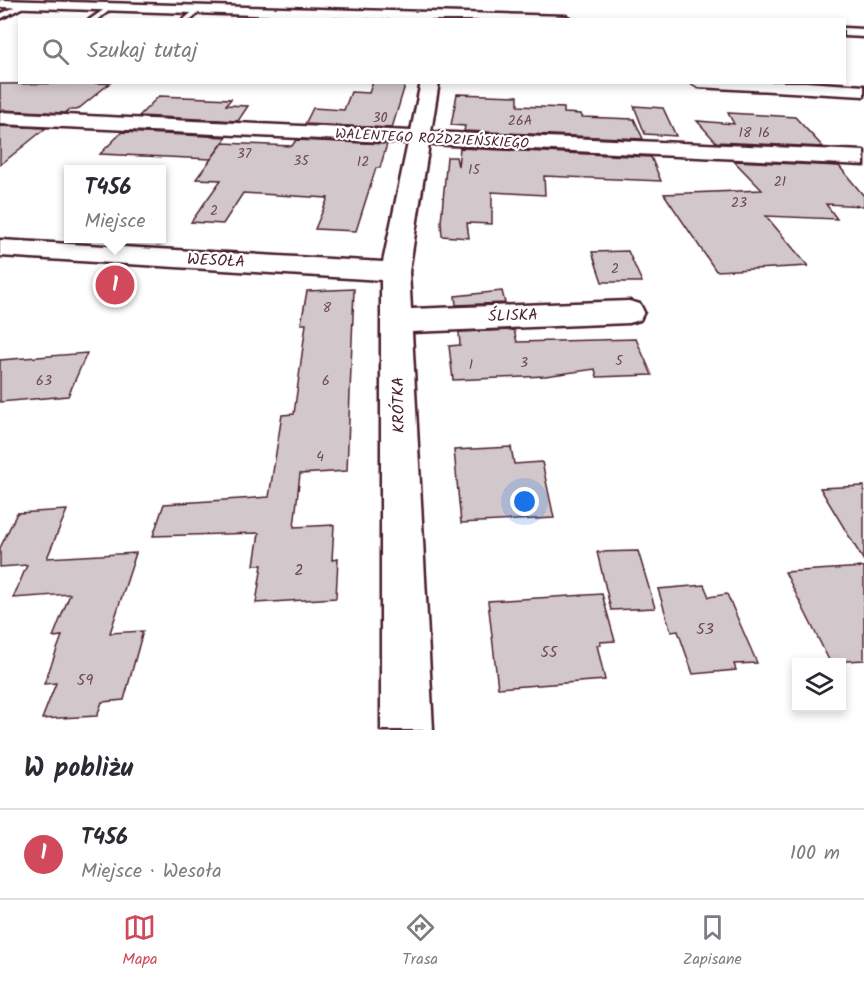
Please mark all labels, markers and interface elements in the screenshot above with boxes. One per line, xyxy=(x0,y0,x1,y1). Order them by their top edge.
search box xyxy=(18,18,846,84)
text: Szukaj tutaj xyxy=(87,34,198,69)
icon: search xyxy=(39,35,72,68)
house number: 30 xyxy=(373,107,388,129)
house number: 26A xyxy=(508,110,532,132)
house number: 18 xyxy=(739,122,752,144)
house number: 16 xyxy=(758,122,770,144)
street label: WALENTEGO ROŹDZIEŃSKIEGO xyxy=(335,123,530,155)
house number: 37 xyxy=(237,143,252,165)
house number: 35 xyxy=(293,150,310,172)
house number: 12 xyxy=(357,151,369,173)
house number: 15 xyxy=(468,159,481,181)
popup xyxy=(64,165,166,243)
text: T456 xyxy=(84,171,131,206)
house number: 21 xyxy=(774,171,786,193)
house number: 23 xyxy=(731,192,747,214)
house number: 2 xyxy=(210,200,218,222)
text: Miejsce xyxy=(84,206,146,238)
street label: WESOŁA xyxy=(186,247,246,275)
house number: 2 xyxy=(611,258,619,280)
pin: 1 xyxy=(96,262,134,308)
house number: 8 xyxy=(323,297,332,319)
street label: ŚLISKA xyxy=(488,303,539,329)
house number: 5 xyxy=(615,350,624,372)
house number: 3 xyxy=(520,352,528,374)
house number: 1 xyxy=(469,354,473,376)
house number: 63 xyxy=(36,370,52,392)
house number: 6 xyxy=(322,370,330,392)
street label: KRÓTKA xyxy=(386,376,412,433)
house number: 4 xyxy=(316,446,324,468)
your location xyxy=(510,487,539,516)
house number: 2 xyxy=(294,558,304,583)
house number: 53 xyxy=(696,617,714,642)
house number: 55 xyxy=(540,640,559,665)
map controls xyxy=(792,658,846,712)
button: layers xyxy=(792,658,846,712)
house number: 59 xyxy=(77,668,93,693)
text: W pobliżu xyxy=(24,748,133,790)
text: T456 xyxy=(81,821,128,856)
text: 1 xyxy=(40,838,47,870)
text: 100 m xyxy=(790,838,840,870)
text: Miejsce · Wesoła xyxy=(81,856,222,888)
tab: Mapa xyxy=(122,911,158,972)
tab: Trasa xyxy=(402,911,438,972)
tab: Zapisane xyxy=(683,911,742,972)

